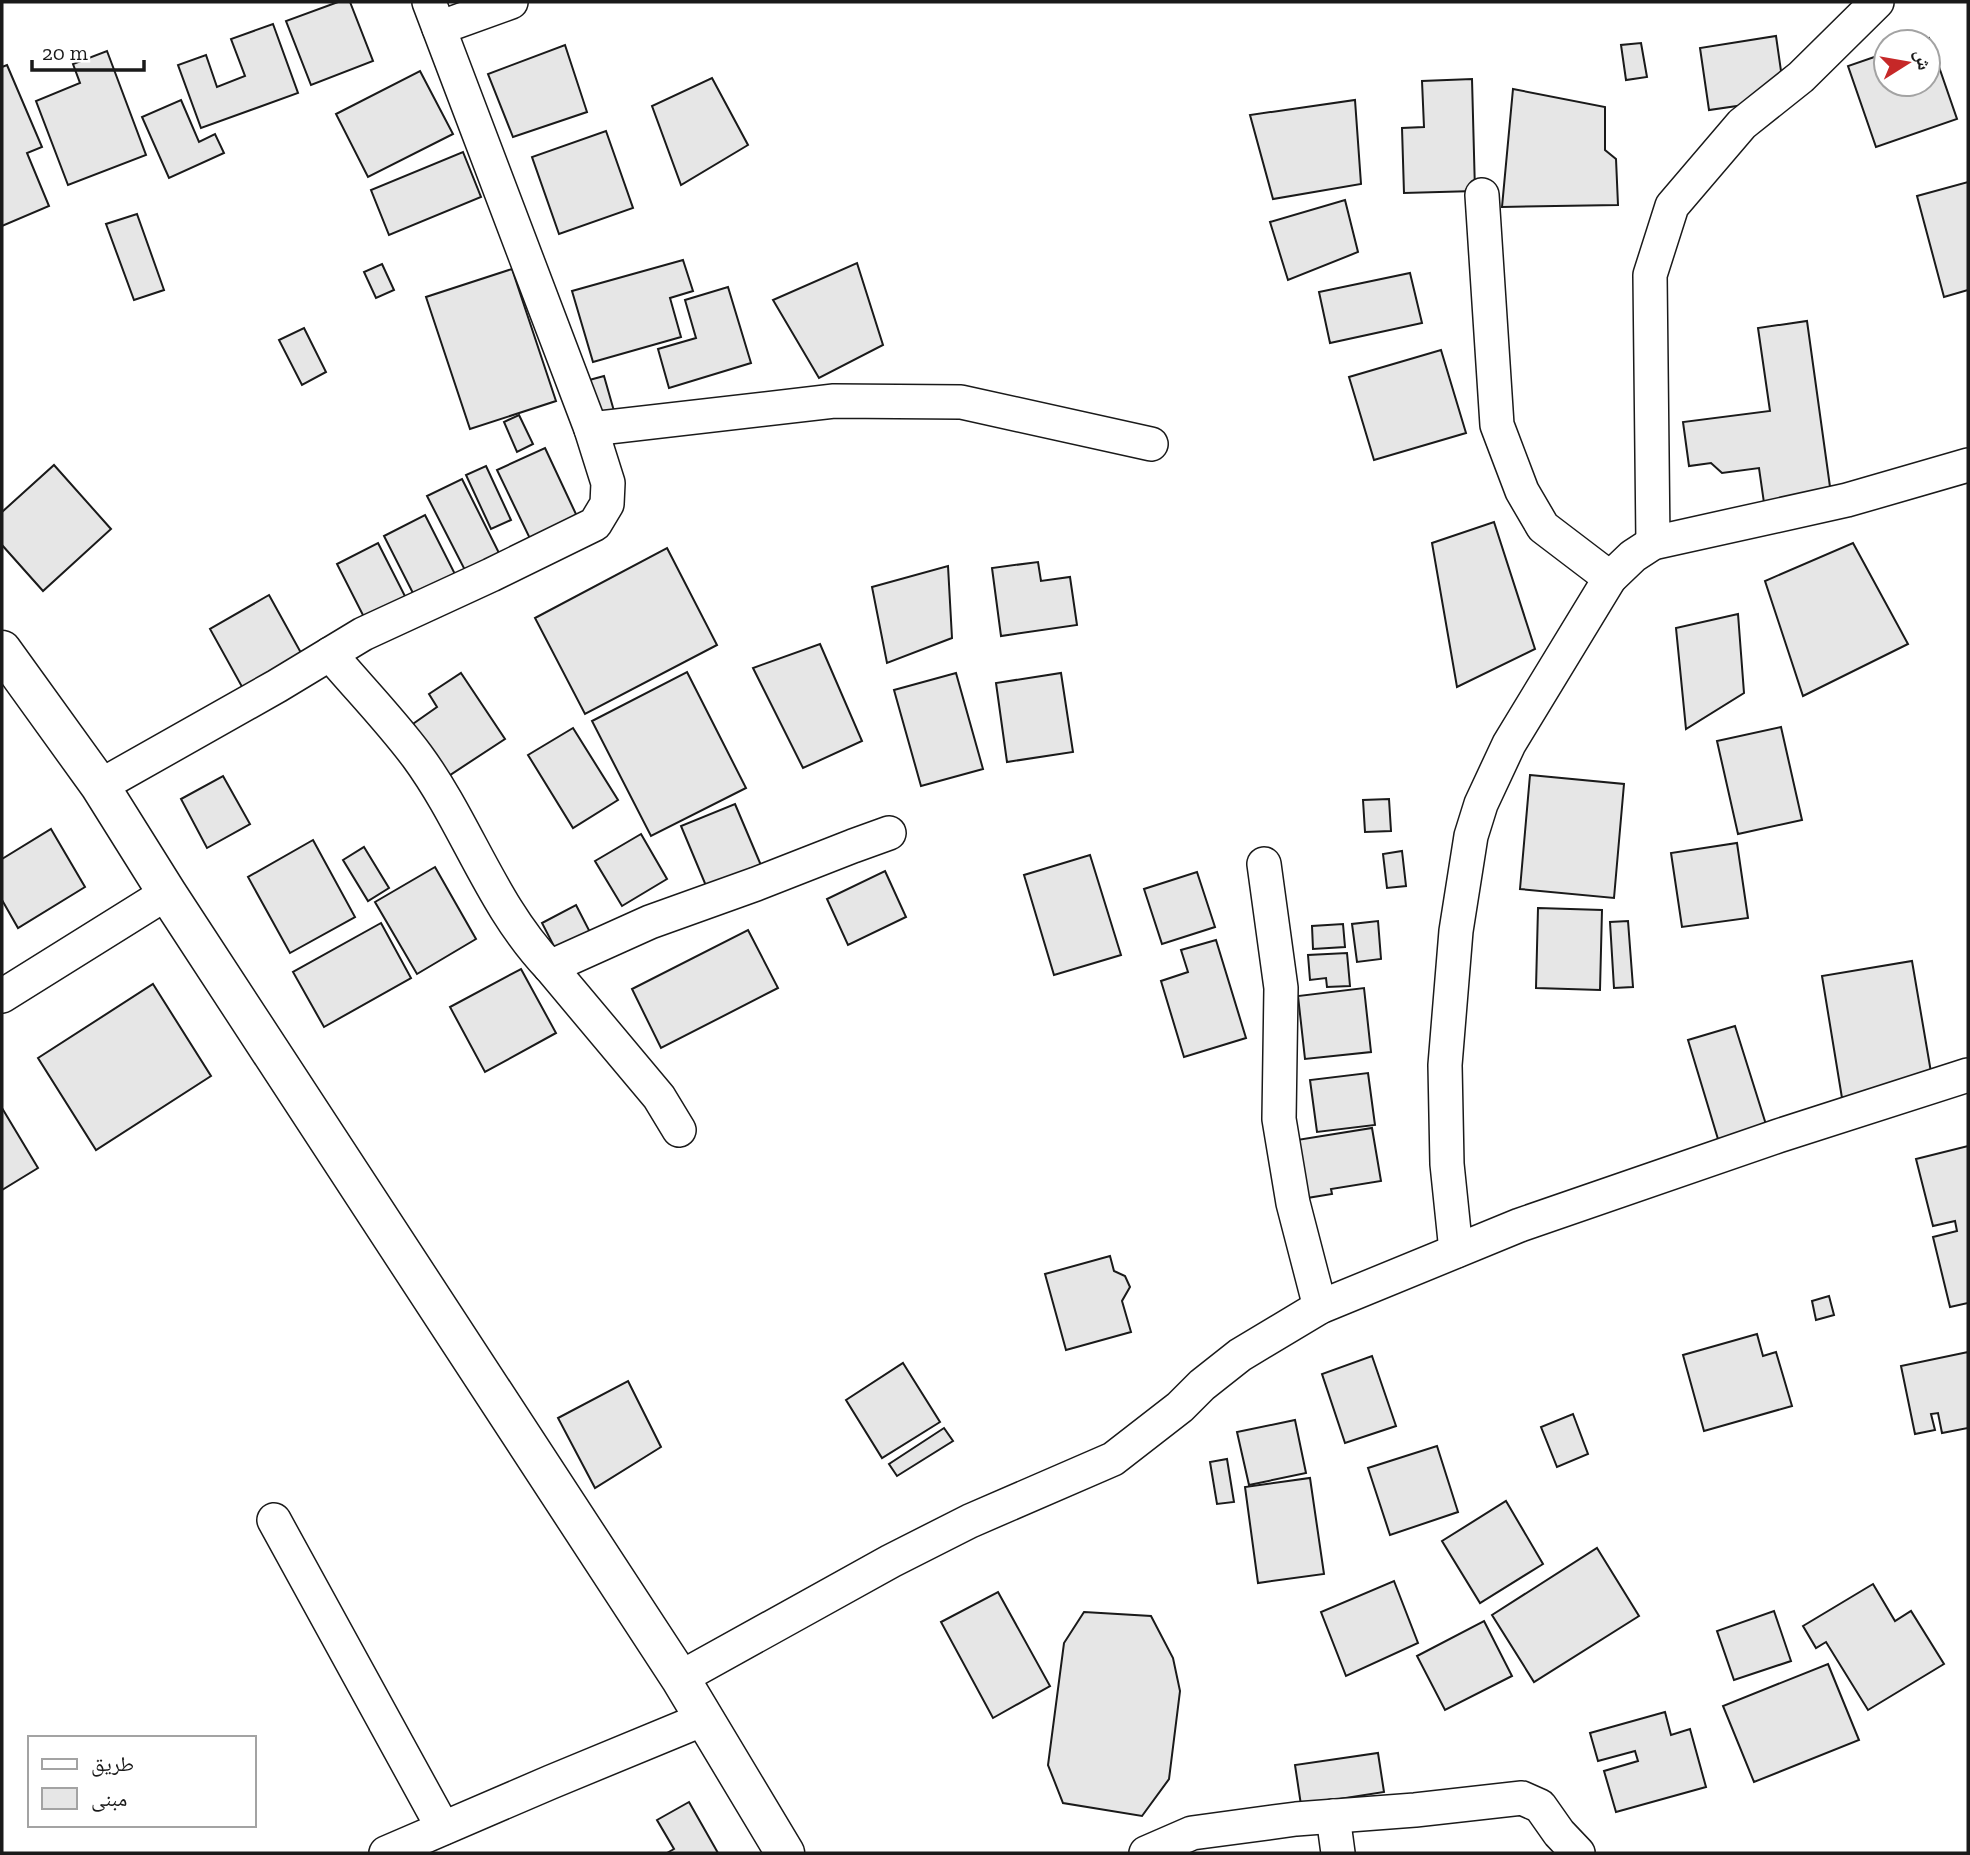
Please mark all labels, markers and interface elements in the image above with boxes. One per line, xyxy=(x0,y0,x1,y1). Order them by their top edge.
scale bar xyxy=(32,28,144,72)
north arrow xyxy=(1872,28,1942,98)
text: 20 m xyxy=(42,40,88,65)
text: ش xyxy=(1910,48,1936,72)
legend xyxy=(28,1736,256,1827)
text: طريق xyxy=(91,1751,134,1777)
text: مبنى xyxy=(91,1786,127,1812)

